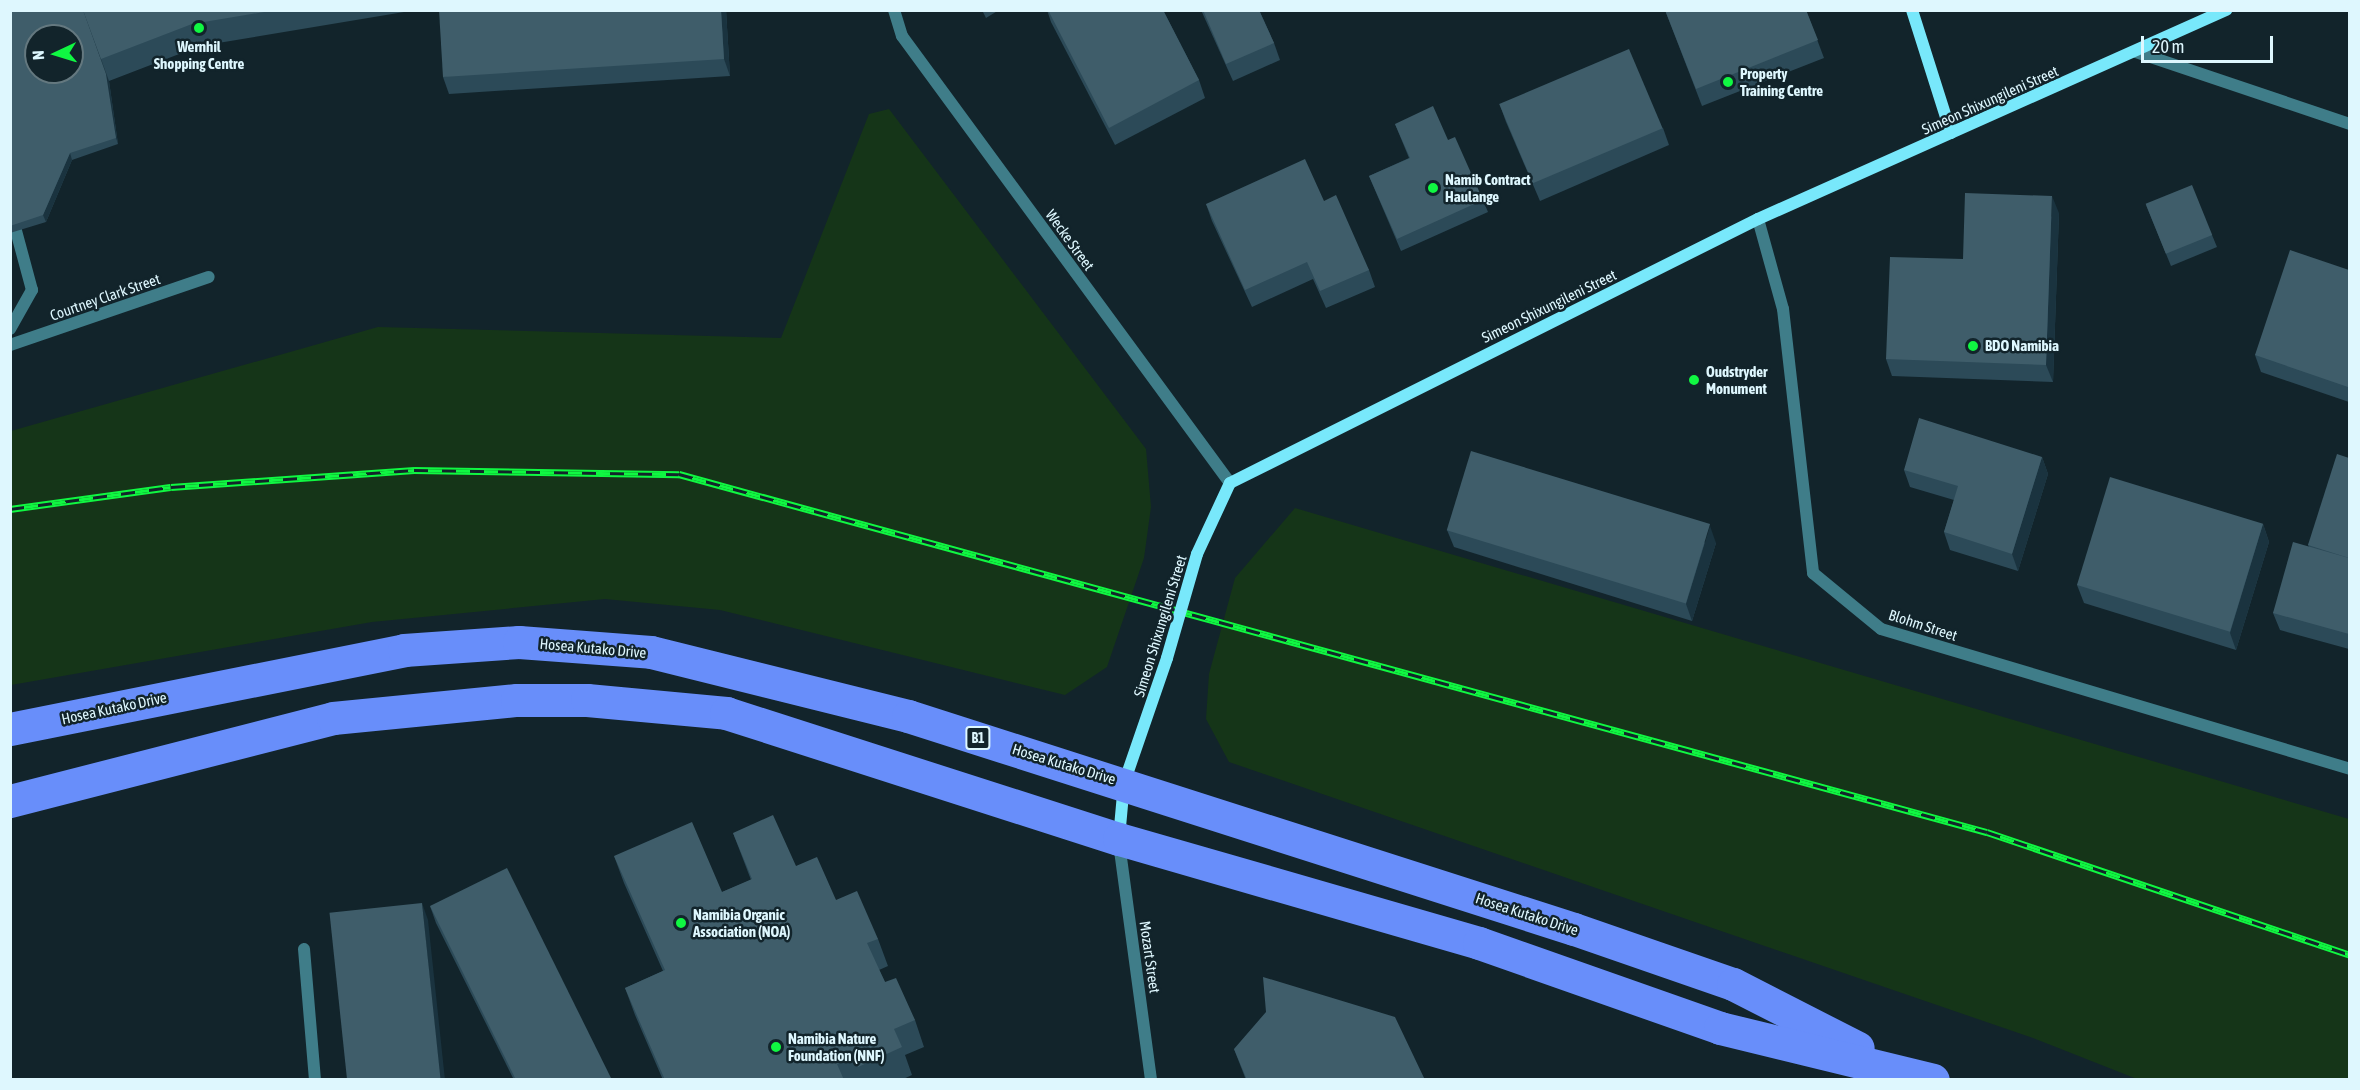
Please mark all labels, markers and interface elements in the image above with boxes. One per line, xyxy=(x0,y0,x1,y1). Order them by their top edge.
marker: Wernhil Shopping Centre xyxy=(192,21,206,35)
north arrow xyxy=(24,24,84,84)
scale bar xyxy=(2144,24,2276,62)
text: 20 m xyxy=(2152,36,2184,57)
place label: Wernhil Shopping Centre xyxy=(154,37,244,72)
text: N xyxy=(29,50,47,60)
street label: Simeon Shixungileni Street xyxy=(1919,62,2061,138)
place label: Property Training Centre xyxy=(1740,64,1823,99)
marker: Property Training Centre xyxy=(1721,75,1735,89)
place label: Namib Contract Haulange xyxy=(1445,170,1531,205)
marker: Namib Contract Haulange xyxy=(1426,181,1440,195)
street label: Wecke Street xyxy=(1042,206,1098,274)
street label: Simeon Shixungileni Street xyxy=(1479,266,1619,346)
street label: Courtney Clark Street xyxy=(47,270,163,324)
place label: BDO Namibia xyxy=(1985,337,2059,355)
marker: BDO Namibia xyxy=(1966,339,1980,353)
place label: Oudstryder Monument xyxy=(1706,362,1768,397)
marker: Oudstryder Monument xyxy=(1687,373,1701,387)
street label: Simeon Shixungileni Street xyxy=(1130,553,1190,699)
street label: Blohm Street xyxy=(1886,605,1960,645)
street label: Hosea Kutako Drive xyxy=(539,634,647,662)
street label: Hosea Kutako Drive xyxy=(60,688,168,728)
road number: B1 xyxy=(964,727,992,749)
street label: Hosea Kutako Drive xyxy=(1010,740,1118,788)
street label: Hosea Kutako Drive xyxy=(1473,889,1581,939)
place label: Namibia Organic Association (NOA) xyxy=(693,905,790,940)
marker: Namibia Organic Association (NOA) xyxy=(674,916,688,930)
street label: Mozart Street xyxy=(1136,920,1164,994)
place label: Namibia Nature Foundation (NNF) xyxy=(788,1029,884,1064)
marker: Namibia Nature Foundation (NNF) xyxy=(769,1040,783,1054)

